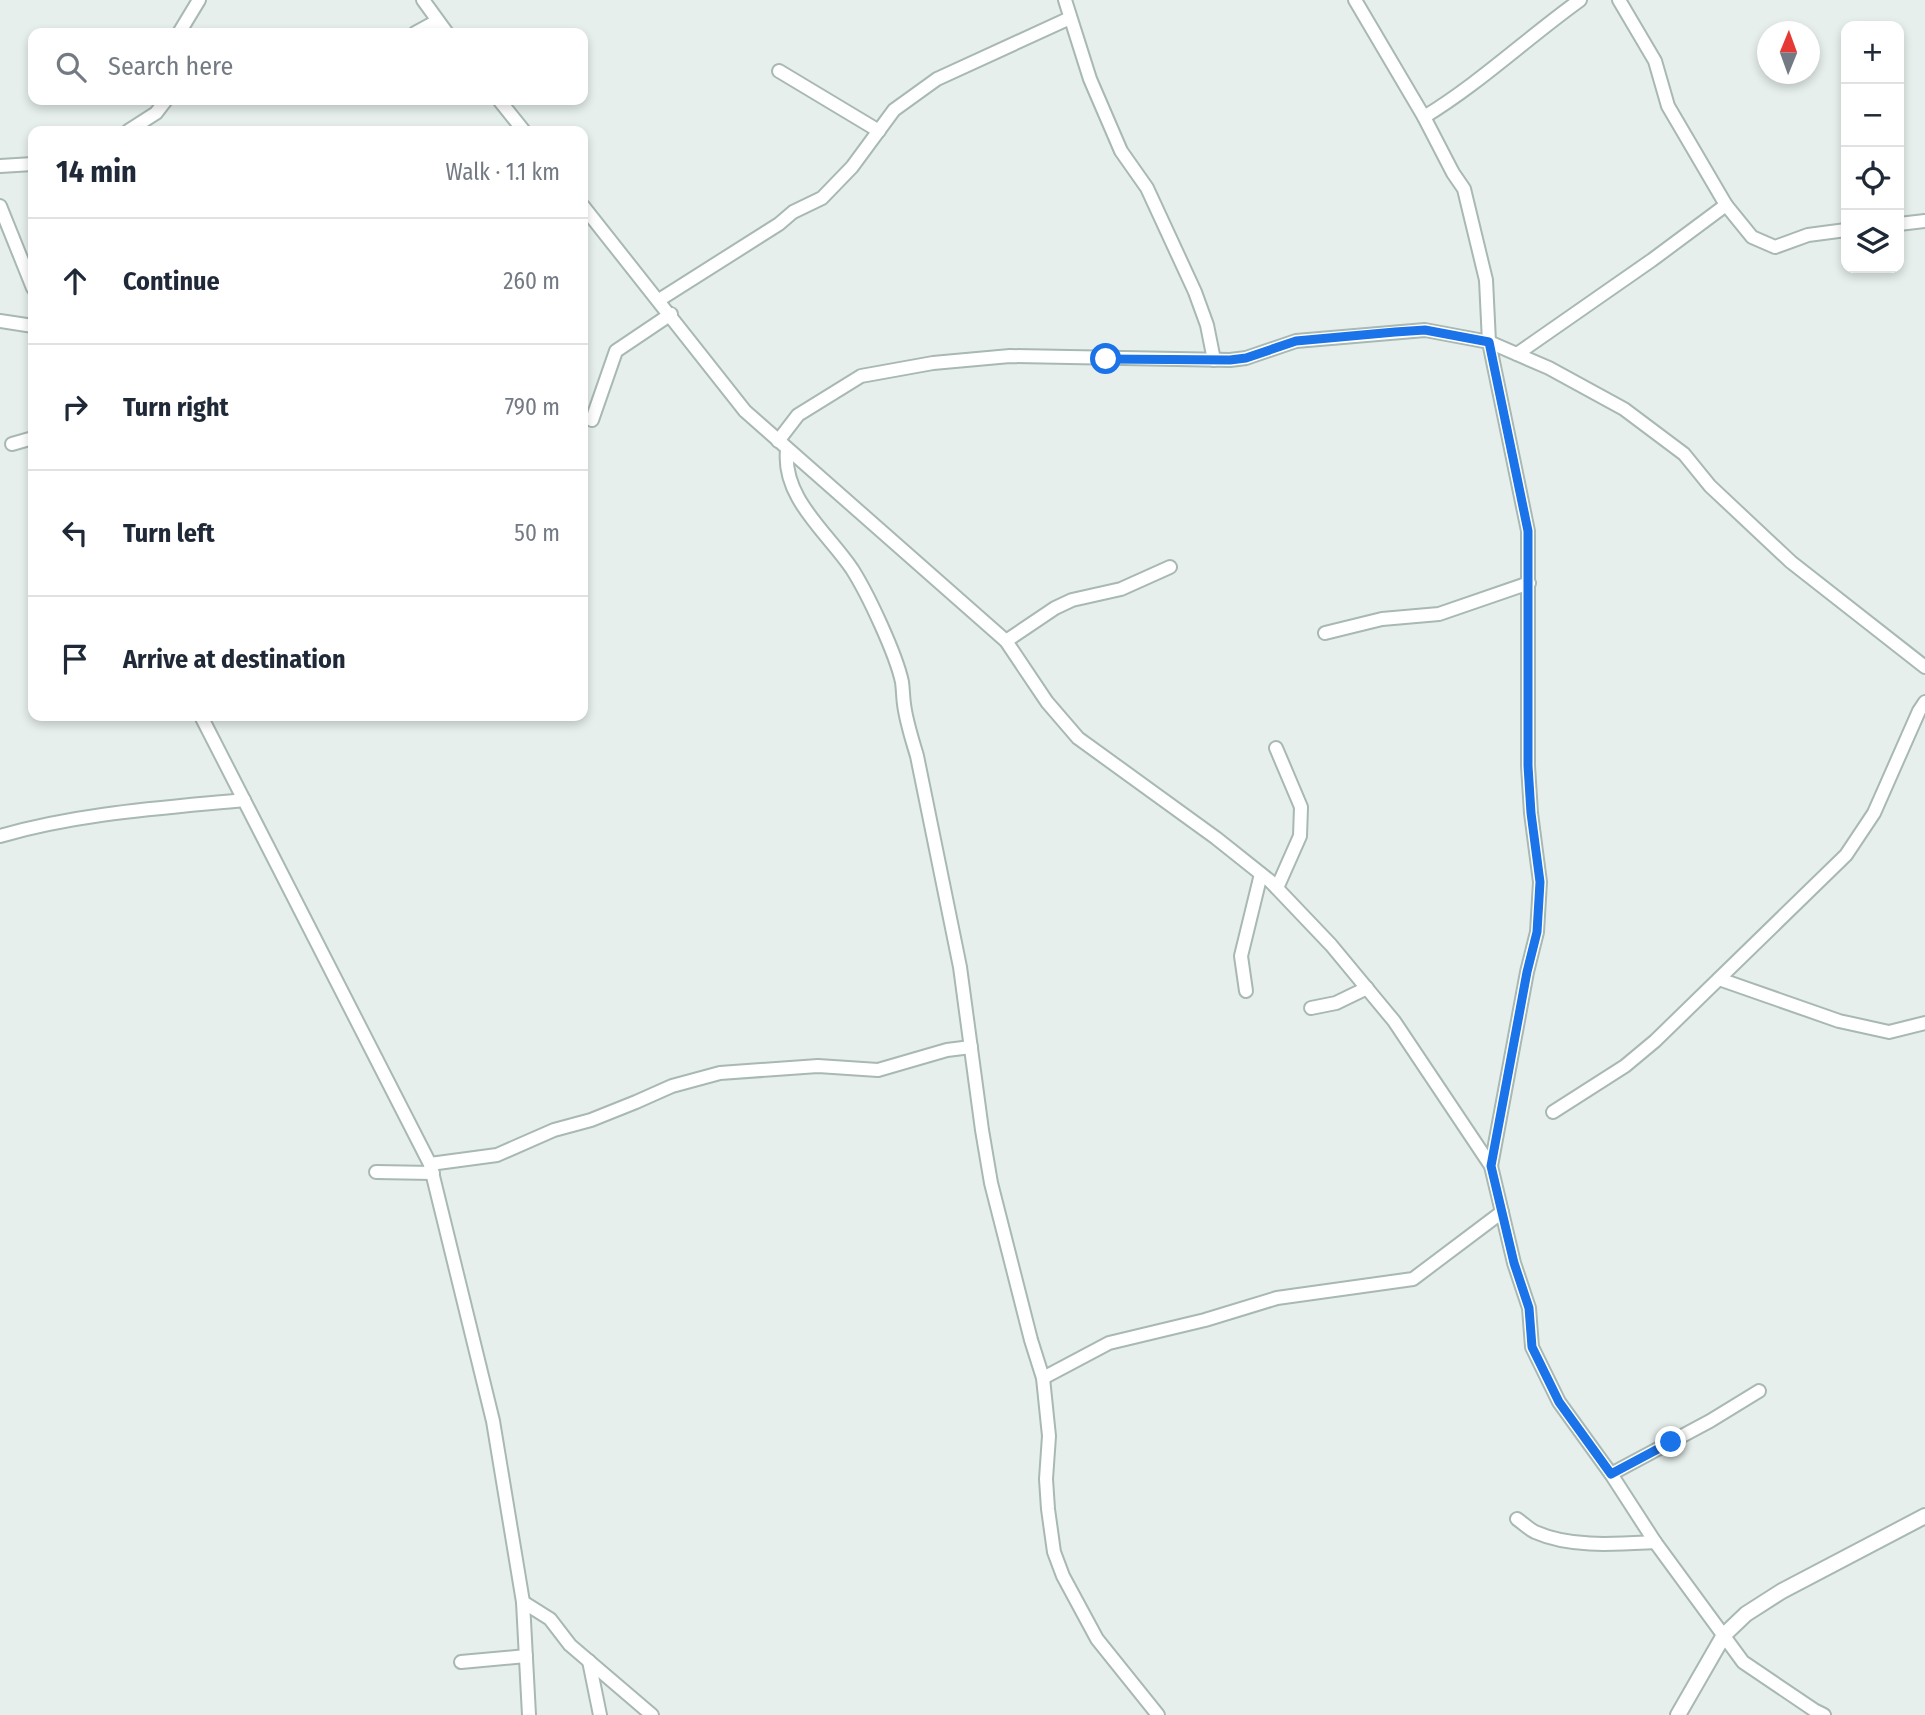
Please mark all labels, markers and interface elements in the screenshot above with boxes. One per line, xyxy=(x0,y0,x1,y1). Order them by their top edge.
north arrow xyxy=(1757,21,1820,84)
map controls xyxy=(1841,21,1904,273)
button: + xyxy=(1841,21,1904,84)
search box xyxy=(28,28,588,105)
icon: search xyxy=(52,48,90,86)
text: Search here xyxy=(108,51,233,82)
button: − xyxy=(1841,84,1904,147)
button: locate xyxy=(1841,147,1904,210)
text: 14 min xyxy=(56,154,137,190)
text: Walk · 1.1 km xyxy=(446,158,560,186)
button: layers xyxy=(1841,210,1904,273)
icon: ahead xyxy=(56,262,94,300)
text: Continue xyxy=(123,266,220,297)
text: 260 m xyxy=(503,267,560,295)
route start xyxy=(1090,343,1121,374)
icon: right xyxy=(56,388,94,426)
text: Turn right xyxy=(123,392,229,423)
text: 790 m xyxy=(505,393,560,421)
icon: left xyxy=(56,514,94,552)
text: Turn left xyxy=(123,518,215,549)
text: 50 m xyxy=(514,519,560,547)
icon: arrive xyxy=(56,640,94,678)
text: Arrive at destination xyxy=(123,644,346,675)
route end xyxy=(1655,1426,1686,1457)

